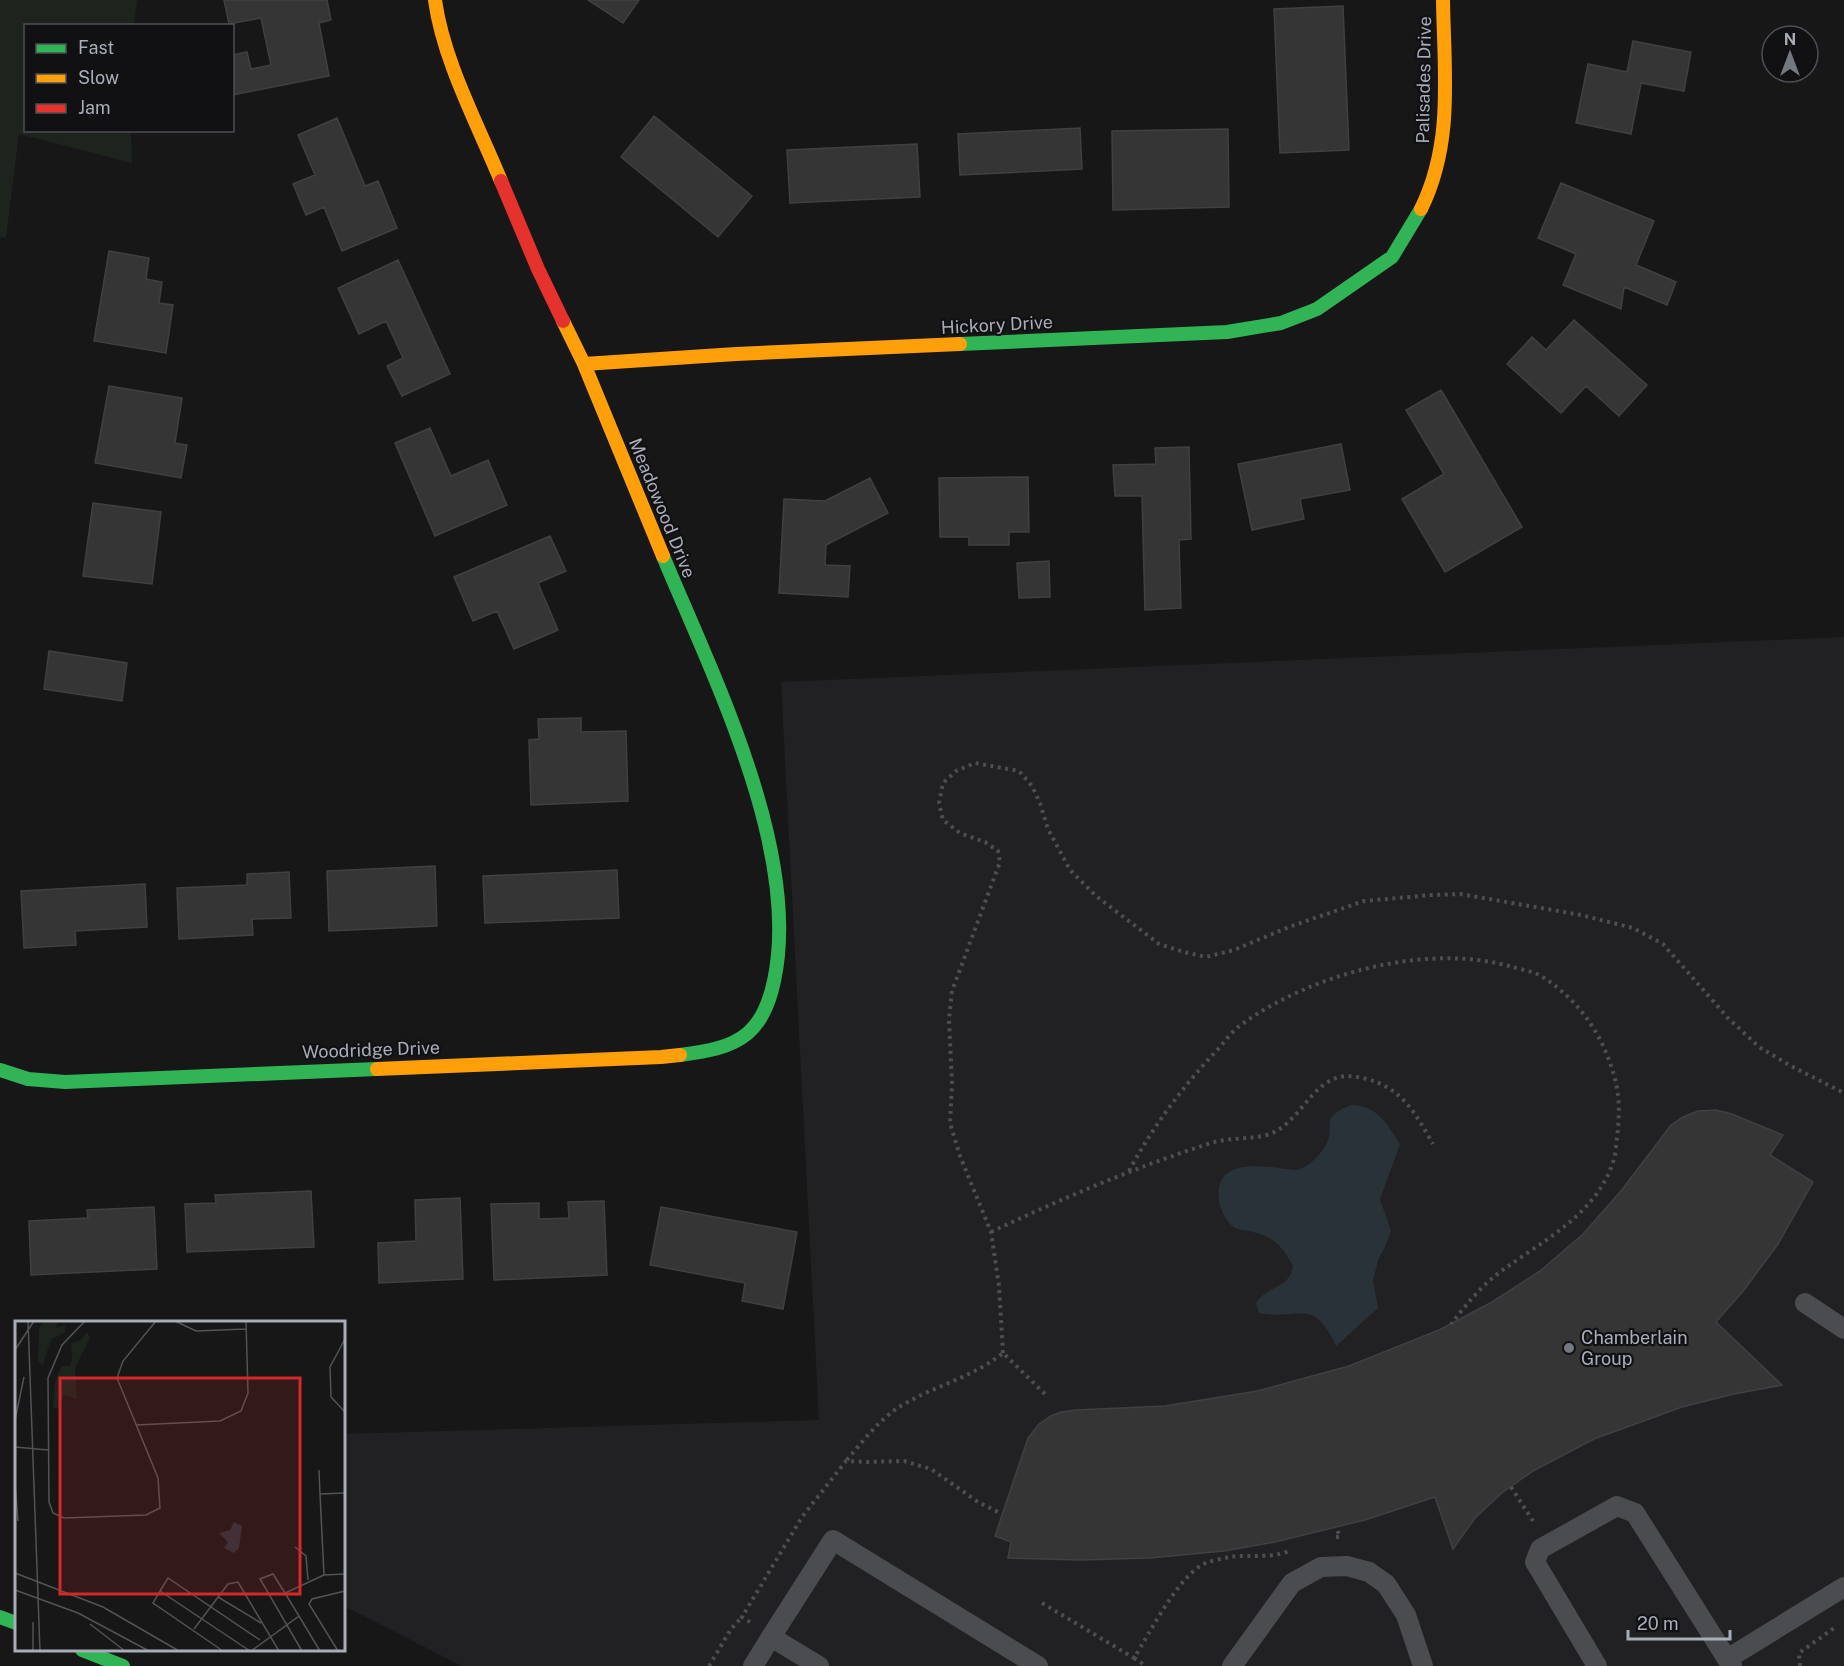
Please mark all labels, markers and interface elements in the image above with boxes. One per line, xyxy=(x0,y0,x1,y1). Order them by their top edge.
street label: Palisades Drive xyxy=(1412,16,1435,144)
legend xyxy=(24,24,234,132)
north arrow xyxy=(1760,24,1820,84)
text: N xyxy=(1784,30,1796,49)
text: Fast xyxy=(78,37,114,58)
text: Slow xyxy=(78,67,119,88)
text: Jam xyxy=(78,97,111,118)
street label: Hickory Drive xyxy=(940,311,1053,338)
street label: Meadowood Drive xyxy=(625,435,700,581)
street label: Woodridge Drive xyxy=(302,1037,440,1062)
inset map xyxy=(15,1321,345,1651)
place label: Chamberlain Group xyxy=(1581,1327,1688,1369)
marker: Chamberlain Group xyxy=(1562,1341,1576,1355)
scale bar xyxy=(1628,1603,1730,1641)
text: 20 m xyxy=(1637,1613,1679,1634)

